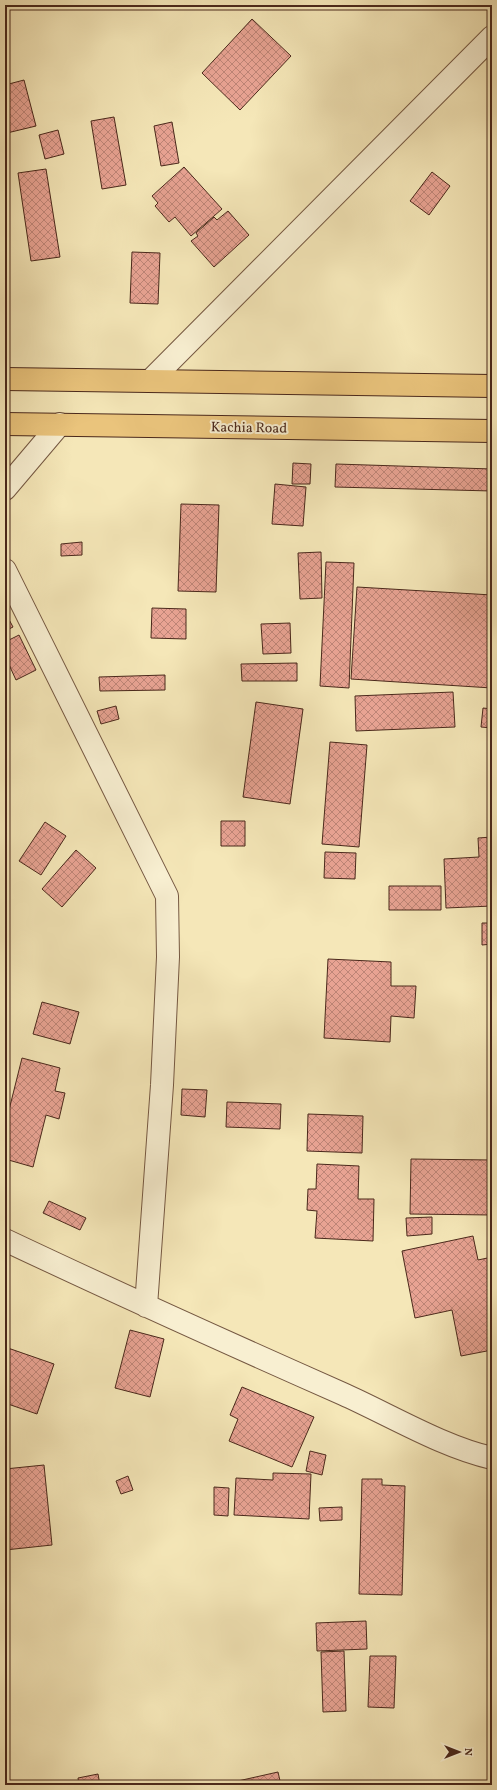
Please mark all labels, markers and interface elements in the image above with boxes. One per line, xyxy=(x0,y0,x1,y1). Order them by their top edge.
street label: Kachia Road xyxy=(211,418,287,439)
north arrow xyxy=(439,1732,479,1772)
text: N xyxy=(460,1748,475,1756)

